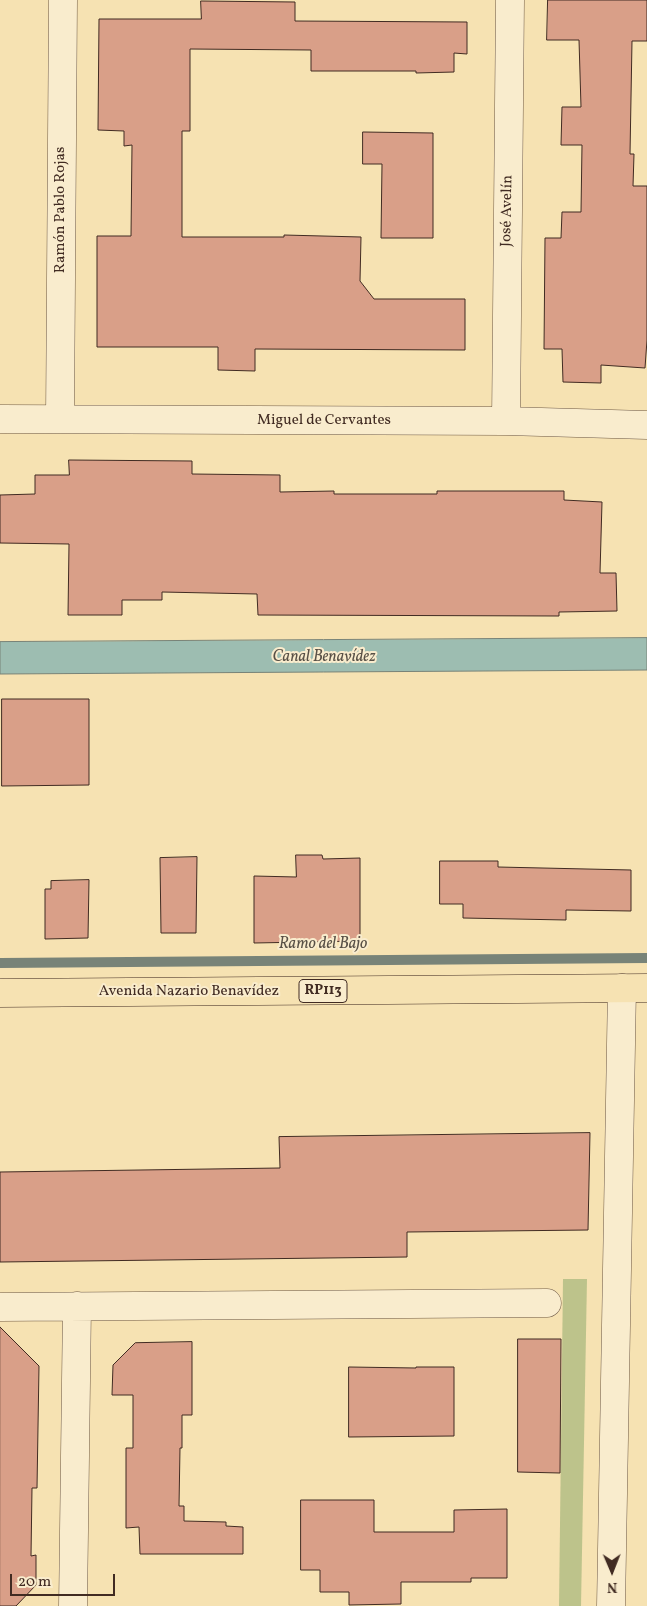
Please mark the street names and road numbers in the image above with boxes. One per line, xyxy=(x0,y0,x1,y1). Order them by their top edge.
street label: Ramón Pablo Rojas xyxy=(52,147,70,273)
street label: José Avelín xyxy=(498,175,518,247)
street label: Miguel de Cervantes xyxy=(257,412,391,430)
road number: RP113 xyxy=(299,979,347,1002)
street label: Avenida Nazario Benavídez xyxy=(99,983,279,1001)

